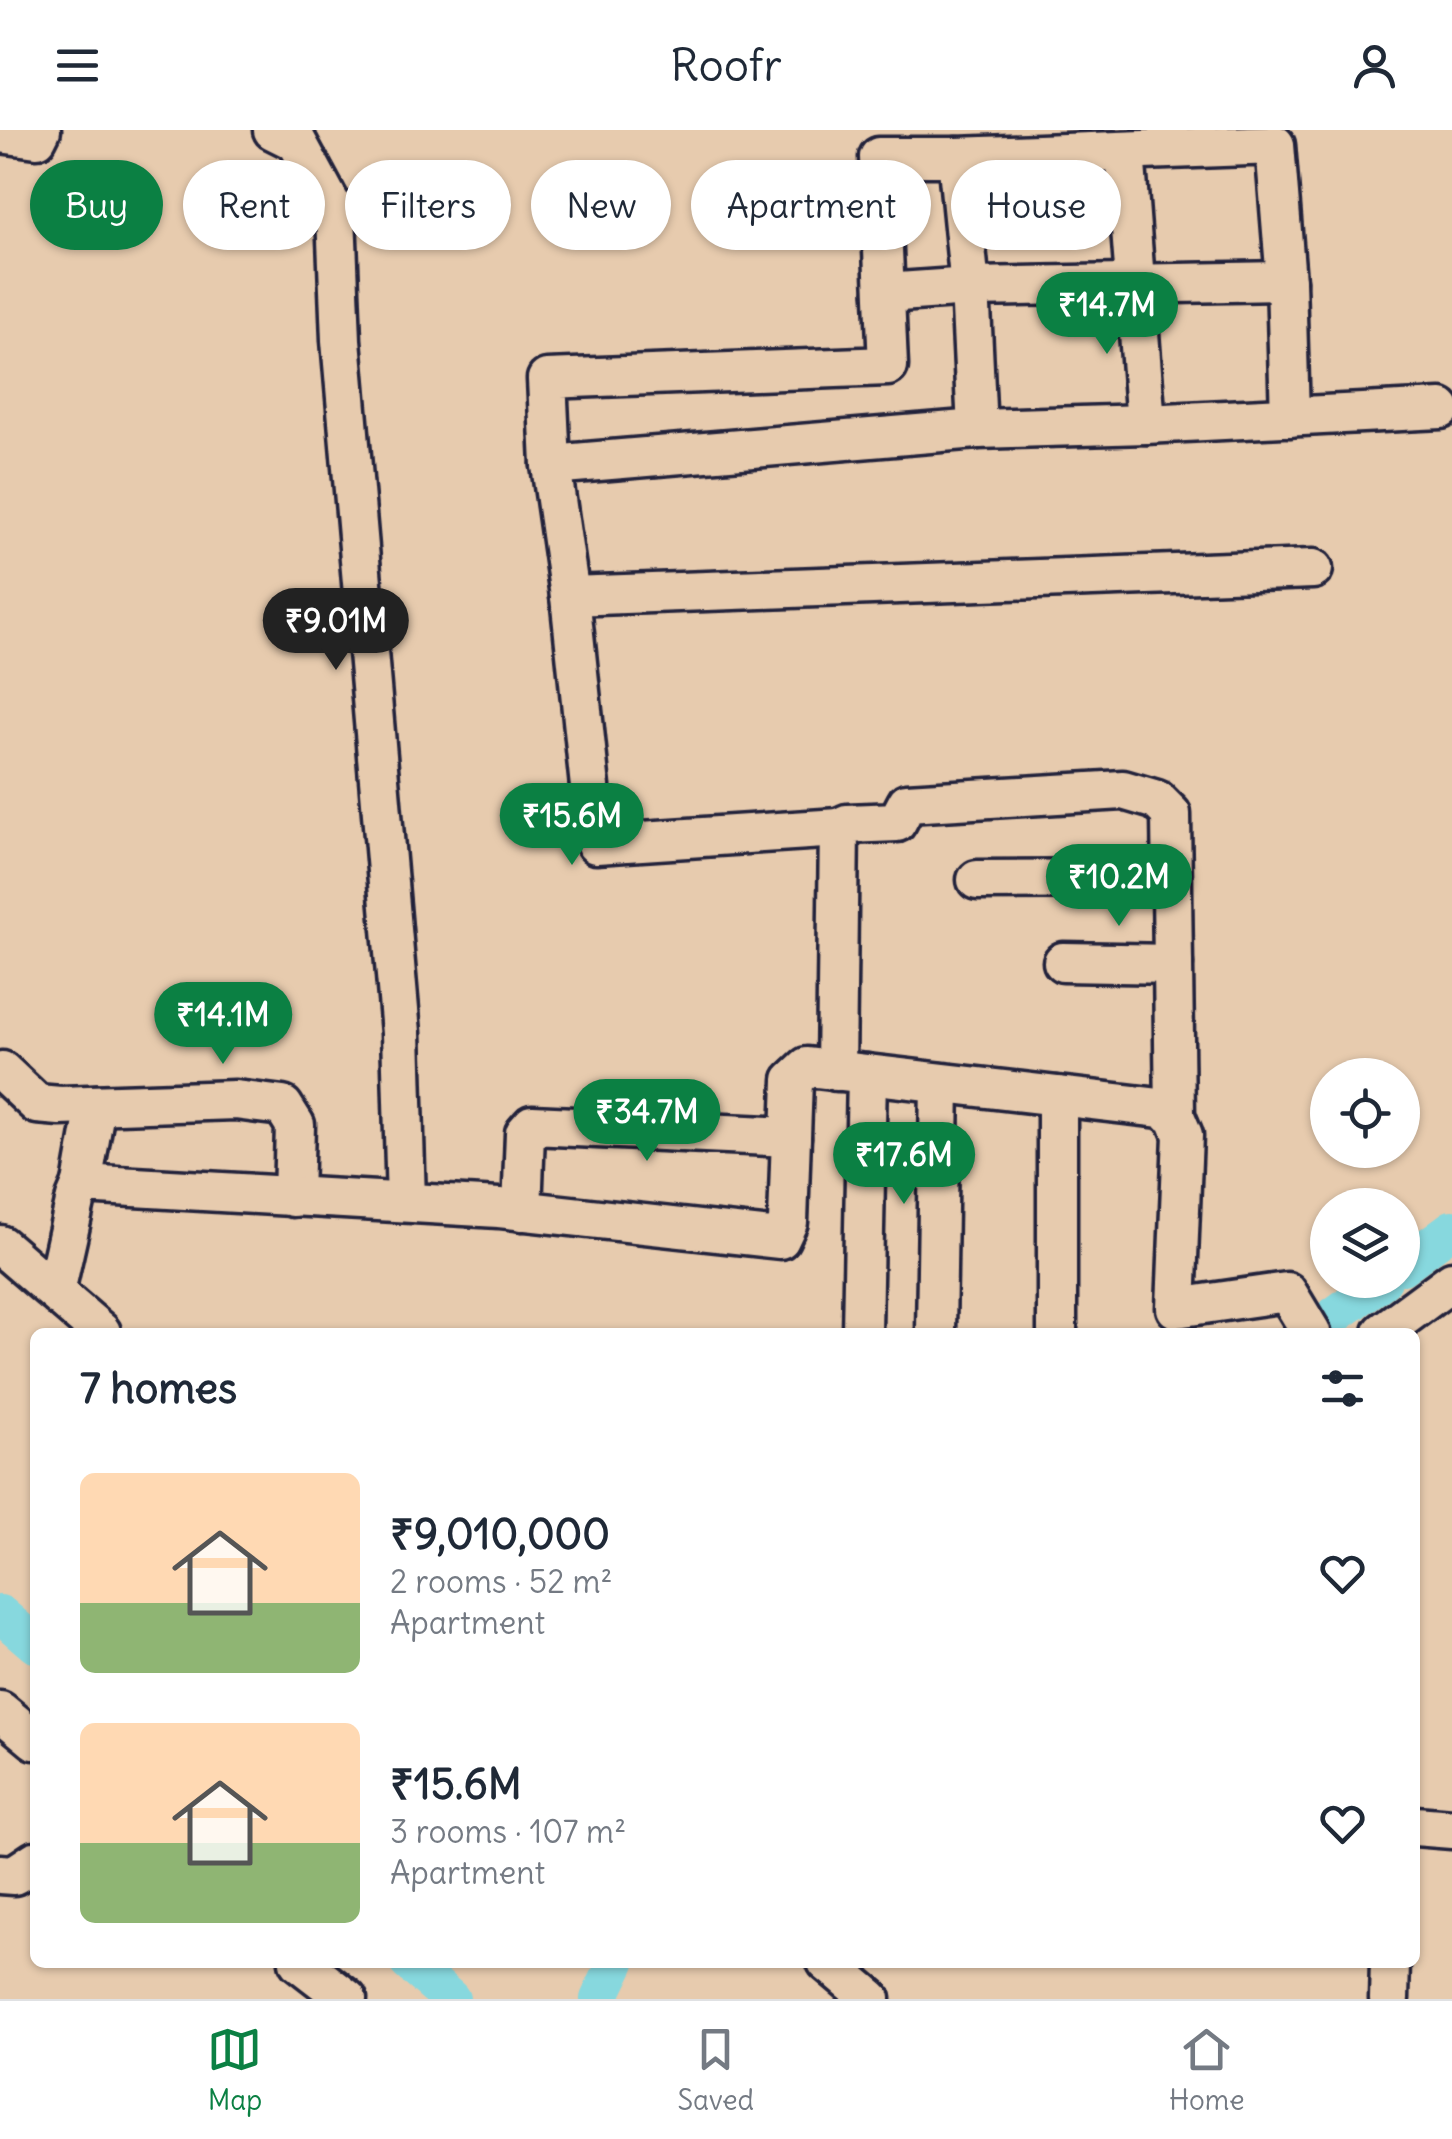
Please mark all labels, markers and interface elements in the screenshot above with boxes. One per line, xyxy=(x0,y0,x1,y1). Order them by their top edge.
text: Roofr xyxy=(670,37,782,93)
icon: menu xyxy=(50,38,105,93)
icon: person xyxy=(1347,38,1402,93)
chip: Buy xyxy=(30,160,163,250)
chip: Rent xyxy=(183,160,325,250)
chip: Filters xyxy=(345,160,511,250)
chip: New xyxy=(531,160,671,250)
chip: Apartment xyxy=(691,160,931,250)
chip: House xyxy=(951,160,1121,250)
pin: ₹14.7M xyxy=(1026,272,1188,357)
text: ₹14.7M xyxy=(1058,284,1156,325)
pin: ₹9.01M xyxy=(255,588,417,673)
text: ₹9.01M xyxy=(285,600,387,641)
pin: ₹15.6M xyxy=(491,783,653,868)
text: ₹15.6M xyxy=(522,795,622,836)
pin: ₹10.2M xyxy=(1038,844,1200,929)
text: ₹10.2M xyxy=(1068,856,1170,897)
pin: ₹14.1M xyxy=(142,982,304,1067)
text: ₹14.1M xyxy=(176,994,270,1035)
map controls xyxy=(1310,1058,1420,1298)
button: locate xyxy=(1310,1058,1420,1168)
pin: ₹34.7M xyxy=(566,1079,728,1164)
text: ₹34.7M xyxy=(595,1091,699,1132)
pin: ₹17.6M xyxy=(823,1122,985,1207)
text: ₹17.6M xyxy=(855,1134,953,1175)
button: layers xyxy=(1310,1188,1420,1298)
icon: filters xyxy=(1315,1361,1370,1416)
text: 7 homes xyxy=(80,1362,237,1414)
text: ₹9,010,000 xyxy=(390,1508,610,1560)
icon: home xyxy=(160,1513,280,1633)
icon: heart xyxy=(1315,1546,1370,1601)
text: 2 rooms · 52 m² xyxy=(390,1561,612,1602)
text: Apartment xyxy=(390,1602,545,1643)
text: ₹15.6M xyxy=(390,1758,522,1810)
icon: home xyxy=(160,1763,280,1883)
icon: heart xyxy=(1315,1796,1370,1851)
text: 3 rooms · 107 m² xyxy=(390,1811,626,1852)
text: Apartment xyxy=(390,1852,545,1893)
tab: Map xyxy=(207,2022,262,2118)
tab: Saved xyxy=(677,2022,754,2118)
tab: Home xyxy=(1169,2022,1245,2118)

